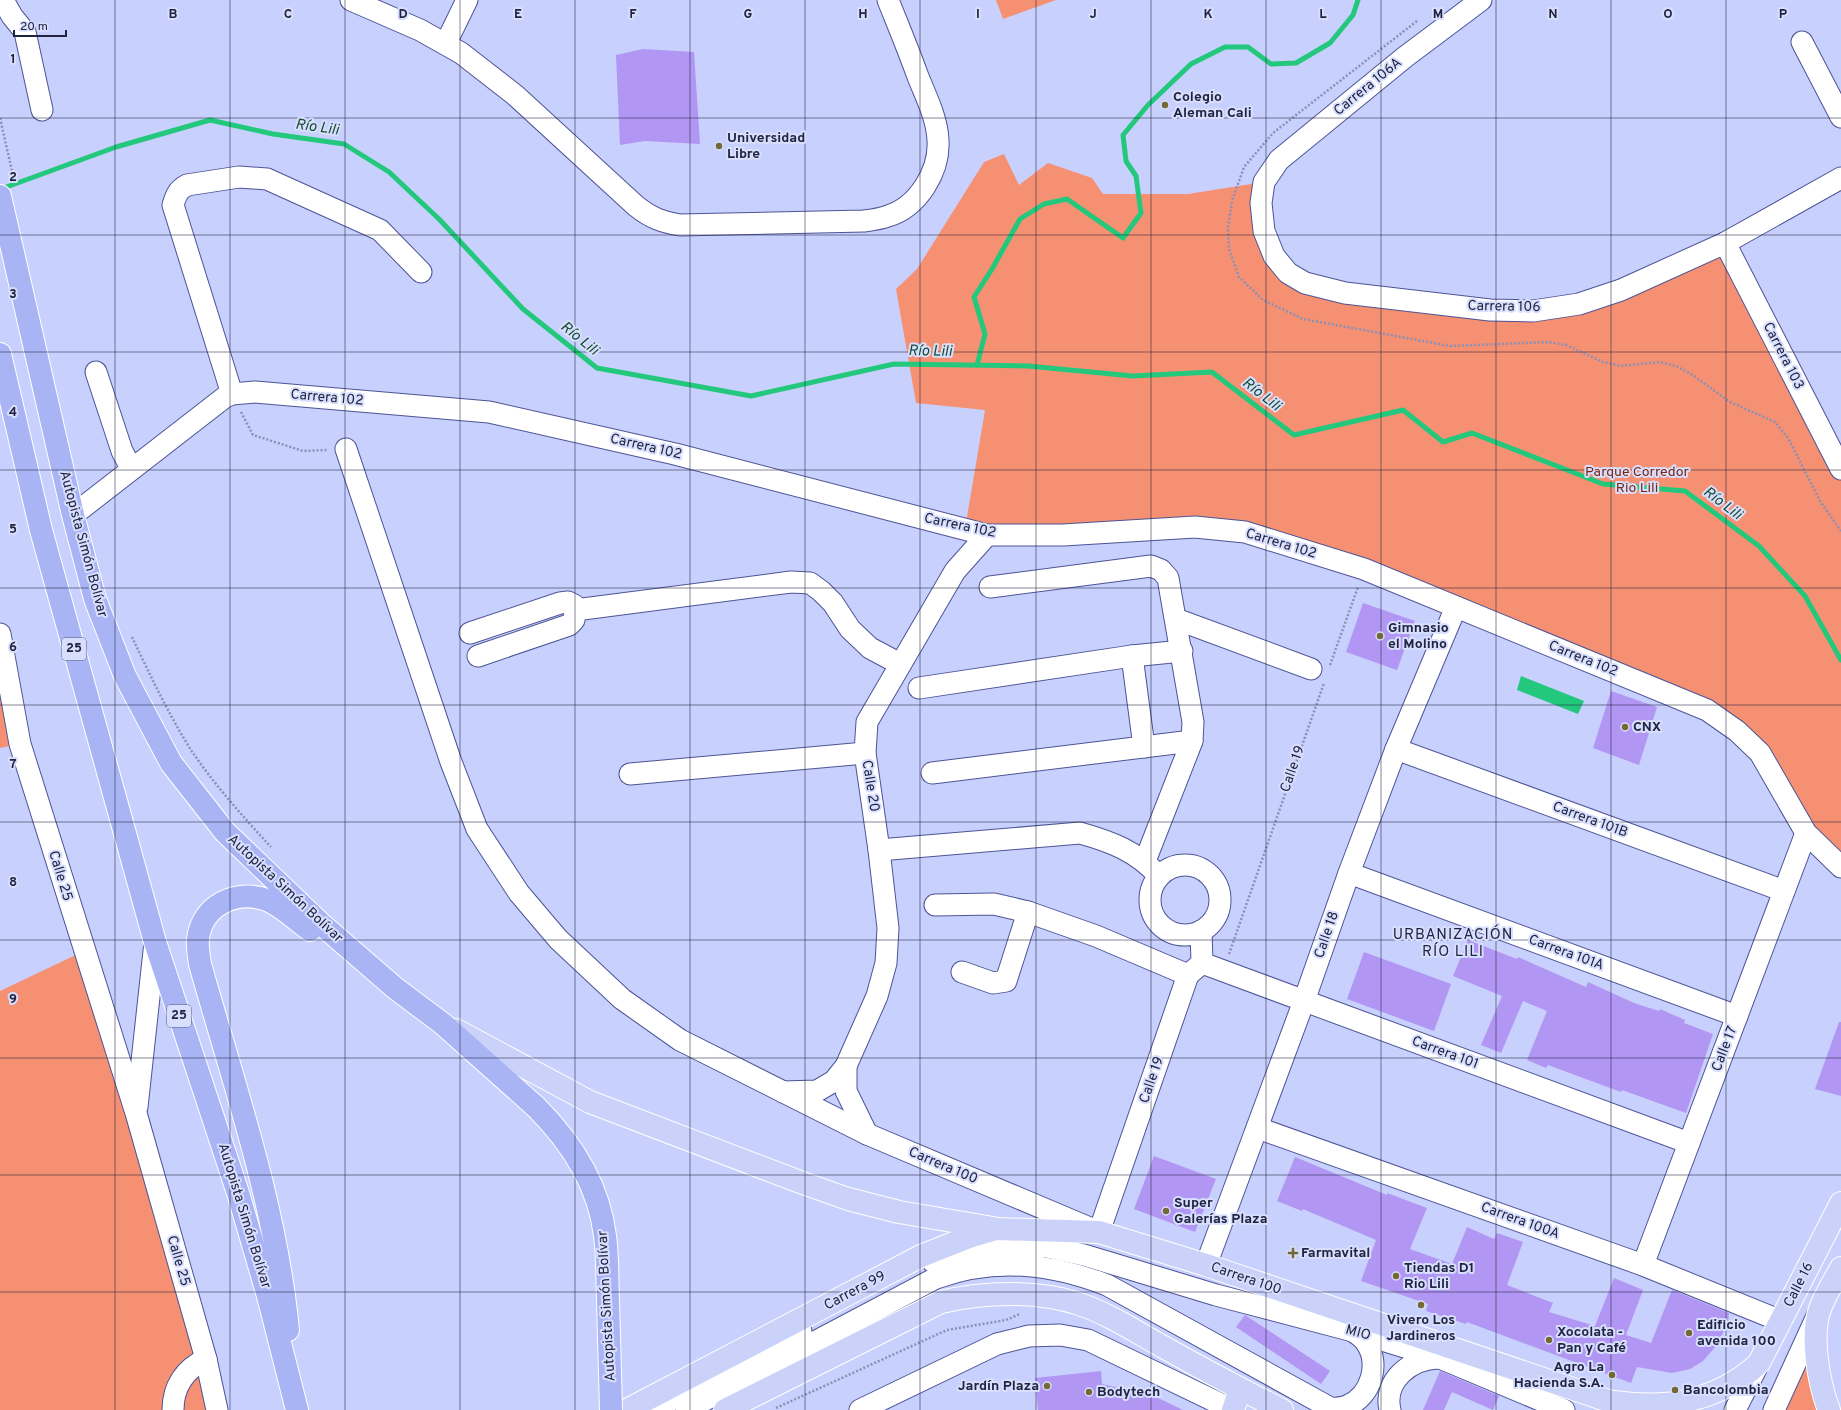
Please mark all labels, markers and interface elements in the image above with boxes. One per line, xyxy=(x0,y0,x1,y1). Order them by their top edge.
text: B xyxy=(169,7,178,23)
text: C xyxy=(284,7,292,23)
text: D xyxy=(398,7,408,23)
text: E xyxy=(514,7,522,23)
text: F xyxy=(629,7,637,23)
text: G xyxy=(744,7,753,23)
text: H xyxy=(858,7,868,23)
text: I xyxy=(976,7,980,23)
text: J xyxy=(1089,7,1097,23)
text: K xyxy=(1203,7,1213,23)
text: L xyxy=(1319,7,1327,23)
text: M xyxy=(1433,7,1443,23)
text: N xyxy=(1548,7,1558,23)
text: O xyxy=(1663,7,1673,23)
text: P xyxy=(1779,7,1788,23)
scale bar xyxy=(14,12,66,38)
text: 20 m xyxy=(20,19,48,35)
text: 1 xyxy=(10,52,16,68)
street label: Carrera 106A xyxy=(1331,54,1405,120)
place label: Colegio Aleman Cali xyxy=(1173,89,1252,122)
marker: Colegio Aleman Cali xyxy=(1160,100,1170,110)
water label: Río Lili xyxy=(294,116,341,141)
place label: Universidad Libre xyxy=(727,130,805,163)
marker: Universidad Libre xyxy=(714,141,724,151)
text: 2 xyxy=(9,170,17,186)
text: 3 xyxy=(9,287,17,303)
street label: Carrera 106 xyxy=(1467,298,1541,316)
water label: Río Lili xyxy=(556,318,603,361)
street label: Carrera 103 xyxy=(1759,320,1807,392)
water label: Río Lili xyxy=(908,342,953,362)
water label: Río Lili xyxy=(1238,374,1285,417)
street label: Carrera 102 xyxy=(290,386,364,410)
text: 4 xyxy=(9,405,17,421)
street label: Carrera 102 xyxy=(608,430,684,464)
park label: Parque Corredor Rio Lili xyxy=(1585,464,1689,497)
street label: Autopista Simón Bolívar xyxy=(55,469,111,620)
water label: Río Lili xyxy=(1699,483,1746,526)
street label: Carrera 102 xyxy=(922,510,998,542)
text: 5 xyxy=(9,522,17,538)
street label: Carrera 102 xyxy=(1243,525,1319,563)
place label: Gimnasio el Molino xyxy=(1388,620,1449,653)
marker: Gimnasio el Molino xyxy=(1375,631,1385,641)
street label: Carrera 102 xyxy=(1546,637,1620,681)
road number: 25 xyxy=(62,638,86,660)
text: 6 xyxy=(9,640,17,656)
place label: CNX xyxy=(1633,719,1661,736)
marker: CNX xyxy=(1620,722,1630,732)
street label: Calle 19 xyxy=(1277,743,1309,795)
text: 7 xyxy=(10,757,17,773)
street label: Calle 20 xyxy=(858,759,882,813)
street label: Carrera 101B xyxy=(1550,798,1630,842)
street label: Autopista Simón Bolívar xyxy=(224,831,346,947)
street label: Calle 25 xyxy=(44,849,76,903)
text: 8 xyxy=(9,875,17,891)
street label: Calle 18 xyxy=(1311,909,1343,961)
district label: URBANIZACIÓN RÍO LILI xyxy=(1393,924,1513,962)
street label: Carrera 101A xyxy=(1526,931,1606,975)
text: 9 xyxy=(9,992,17,1008)
road number: 25 xyxy=(167,1005,191,1027)
street label: Calle 17 xyxy=(1709,1024,1741,1074)
street label: Carrera 101 xyxy=(1409,1033,1481,1073)
street label: Calle 19 xyxy=(1136,1054,1168,1106)
street label: Autopista Simón Bolívar xyxy=(214,1141,274,1291)
street label: Carrera 100 xyxy=(906,1144,980,1188)
place label: Super Galerías Plaza xyxy=(1174,1195,1267,1228)
street label: Carrera 100A xyxy=(1478,1199,1562,1243)
marker: Super Galerías Plaza xyxy=(1161,1206,1171,1216)
street label: Autopista Simón Bolívar xyxy=(595,1230,619,1382)
street label: Calle 25 xyxy=(163,1234,193,1288)
place label: Farmavital xyxy=(1301,1245,1370,1262)
marker: Farmavital xyxy=(1288,1248,1298,1258)
street label: Carrera 100 xyxy=(1208,1259,1284,1299)
place label: Tiendas D1 Rio Lili xyxy=(1404,1260,1474,1293)
street label: Calle 16 xyxy=(1780,1260,1818,1310)
street label: Carrera 99 xyxy=(821,1268,889,1314)
marker: Tiendas D1 Rio Lili xyxy=(1391,1271,1401,1281)
marker: Vivero Los Jardineros xyxy=(1416,1300,1426,1310)
place label: Vivero Los Jardineros xyxy=(1386,1312,1456,1345)
place label: Edificio avenida 100 xyxy=(1697,1317,1776,1350)
street label: MIO xyxy=(1343,1321,1373,1345)
place label: Xocolata - Pan y Café xyxy=(1557,1324,1626,1357)
marker: Edificio avenida 100 xyxy=(1684,1328,1694,1338)
marker: Xocolata - Pan y Café xyxy=(1544,1335,1554,1345)
place label: Agro La Hacienda S.A. xyxy=(1514,1359,1604,1392)
marker: Agro La Hacienda S.A. xyxy=(1607,1370,1617,1380)
place label: Jardín Plaza xyxy=(958,1378,1039,1395)
marker: Jardín Plaza xyxy=(1042,1381,1052,1391)
place label: Bancolombia xyxy=(1683,1382,1768,1399)
place label: Bodytech xyxy=(1097,1384,1160,1401)
marker: Bancolombia xyxy=(1670,1385,1680,1395)
marker: Bodytech xyxy=(1084,1387,1094,1397)

